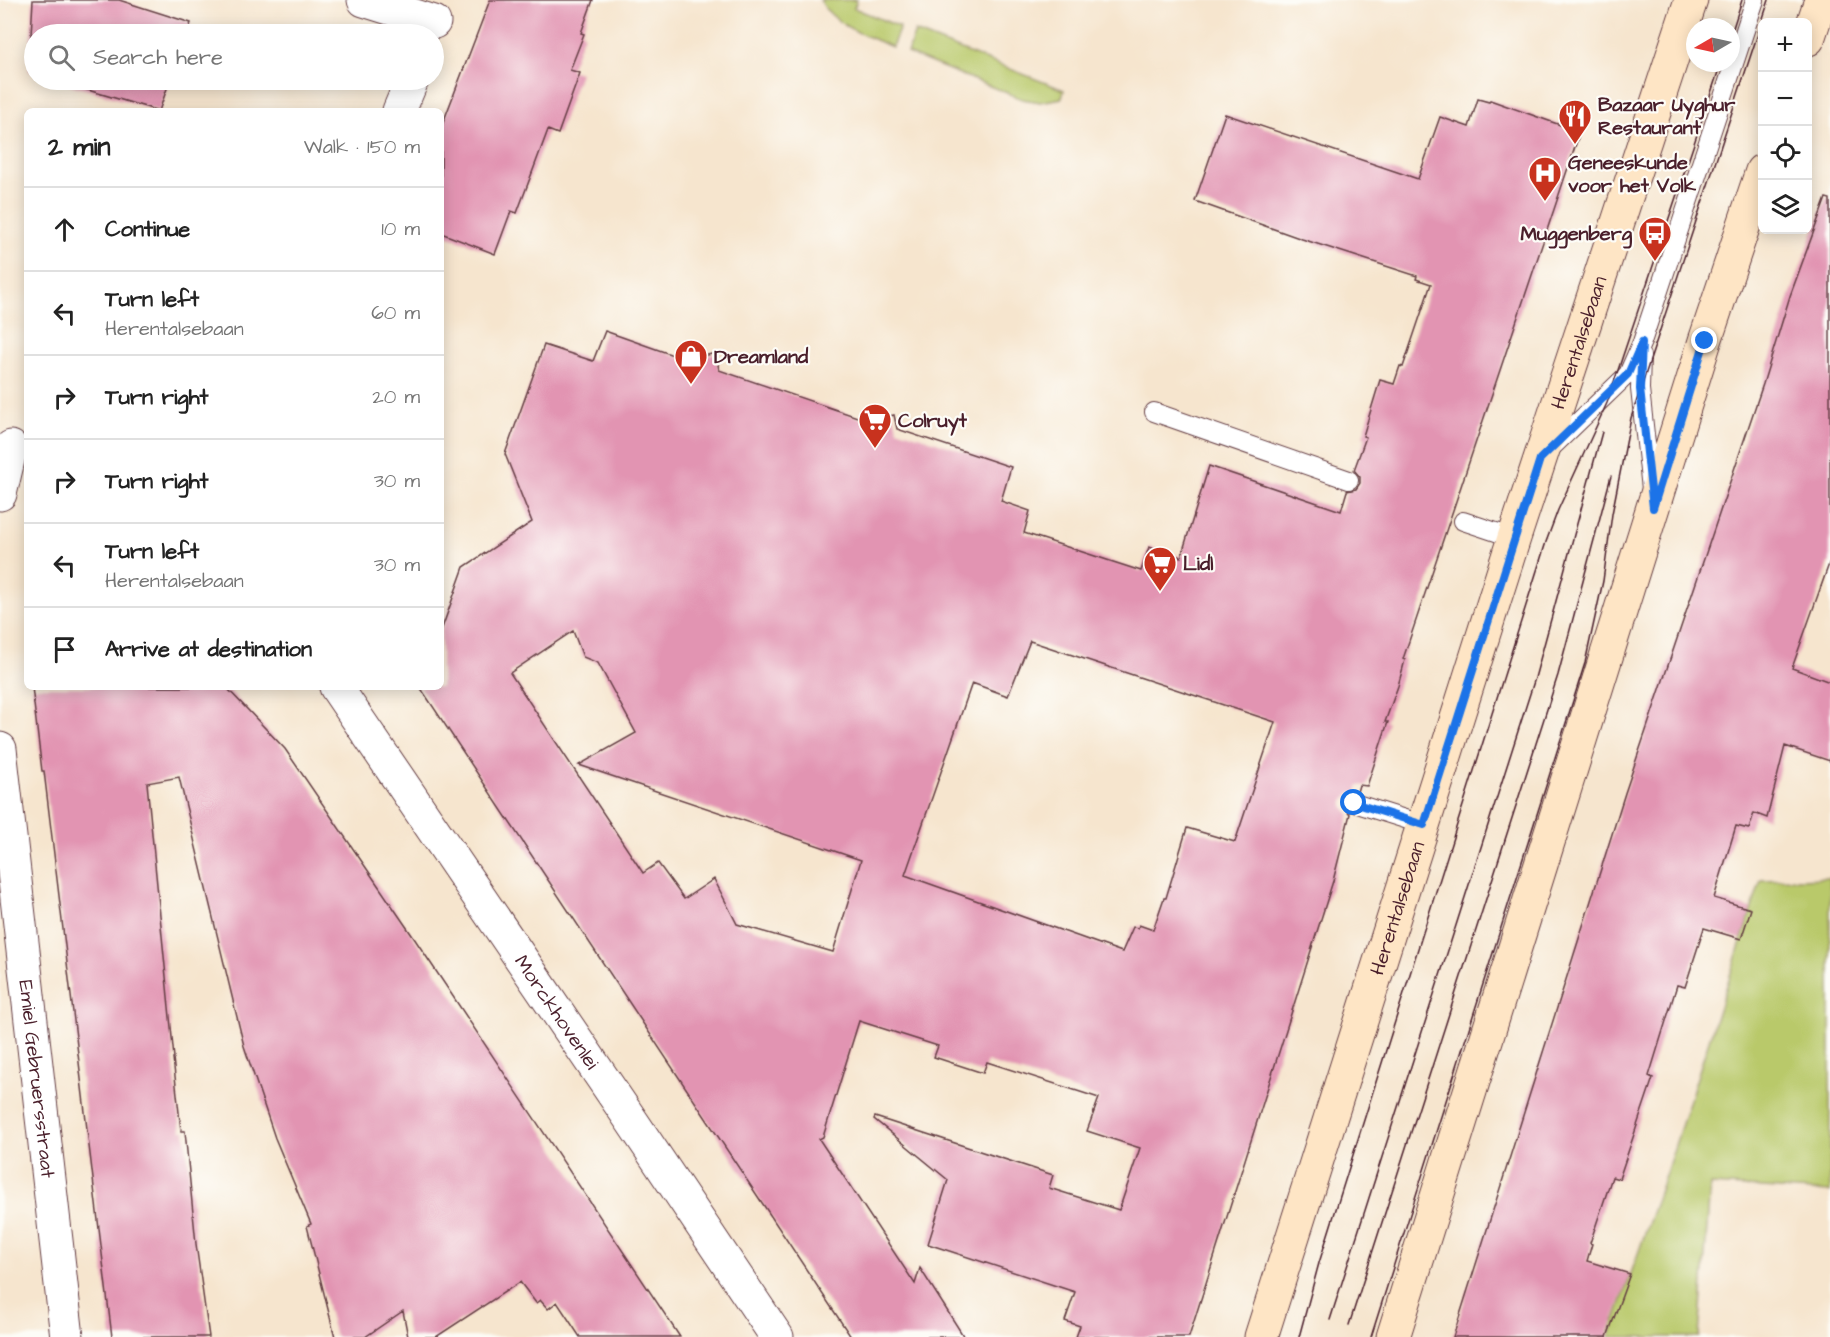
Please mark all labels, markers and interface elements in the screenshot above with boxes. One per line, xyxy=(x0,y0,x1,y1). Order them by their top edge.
north arrow xyxy=(1686,18,1740,72)
map controls xyxy=(1758,18,1812,234)
button: + xyxy=(1758,18,1812,72)
search box xyxy=(24,24,444,90)
icon: search xyxy=(45,41,78,74)
text: Search here xyxy=(93,42,223,73)
button: − xyxy=(1758,72,1812,126)
place label: Bazaar Uyghur Restaurant xyxy=(1598,91,1736,142)
restaurant icon: Bazaar Uyghur Restaurant xyxy=(1557,98,1593,145)
button: locate xyxy=(1758,126,1812,180)
text: 2 min xyxy=(48,129,110,165)
text: Walk · 150 m xyxy=(304,133,420,161)
place label: Geneeskunde voor het Volk xyxy=(1568,149,1697,200)
hospital icon: Geneeskunde voor het Volk xyxy=(1527,155,1563,202)
button: layers xyxy=(1758,180,1812,234)
icon: ahead xyxy=(48,213,81,246)
text: Continue xyxy=(105,214,190,245)
text: 10 m xyxy=(381,215,420,243)
bus stop icon: Muggenberg xyxy=(1637,215,1673,262)
place label: Muggenberg xyxy=(1520,220,1633,249)
street label: Herentalsebaan xyxy=(1544,272,1614,413)
text: Turn left xyxy=(105,284,199,315)
icon: left xyxy=(48,297,81,330)
text: 60 m xyxy=(371,299,420,327)
text: Herentalsebaan xyxy=(105,315,244,343)
route end xyxy=(1691,327,1717,353)
shop icon: Dreamland xyxy=(673,338,709,385)
place label: Dreamland xyxy=(714,343,809,371)
icon: right xyxy=(48,381,81,414)
text: Turn right xyxy=(105,382,208,413)
text: 20 m xyxy=(372,383,420,411)
supermarket icon: Colruyt xyxy=(857,402,893,449)
place label: Colruyt xyxy=(898,407,968,436)
icon: right xyxy=(48,465,81,498)
text: Turn right xyxy=(105,466,208,497)
text: 30 m xyxy=(374,467,420,495)
text: Turn left xyxy=(105,536,199,567)
supermarket icon: Lidl xyxy=(1142,545,1178,592)
icon: left xyxy=(48,549,81,582)
place label: Lidl xyxy=(1183,550,1213,578)
text: 30 m xyxy=(374,551,420,579)
text: Herentalsebaan xyxy=(105,567,244,595)
icon: arrive xyxy=(48,633,81,666)
text: Arrive at destination xyxy=(105,634,312,665)
route start xyxy=(1340,789,1366,815)
street label: Herentalsebaan xyxy=(1364,838,1432,979)
street label: Morckhovenlei xyxy=(507,949,606,1075)
street label: Emiel Gebruersstraat xyxy=(11,978,62,1180)

